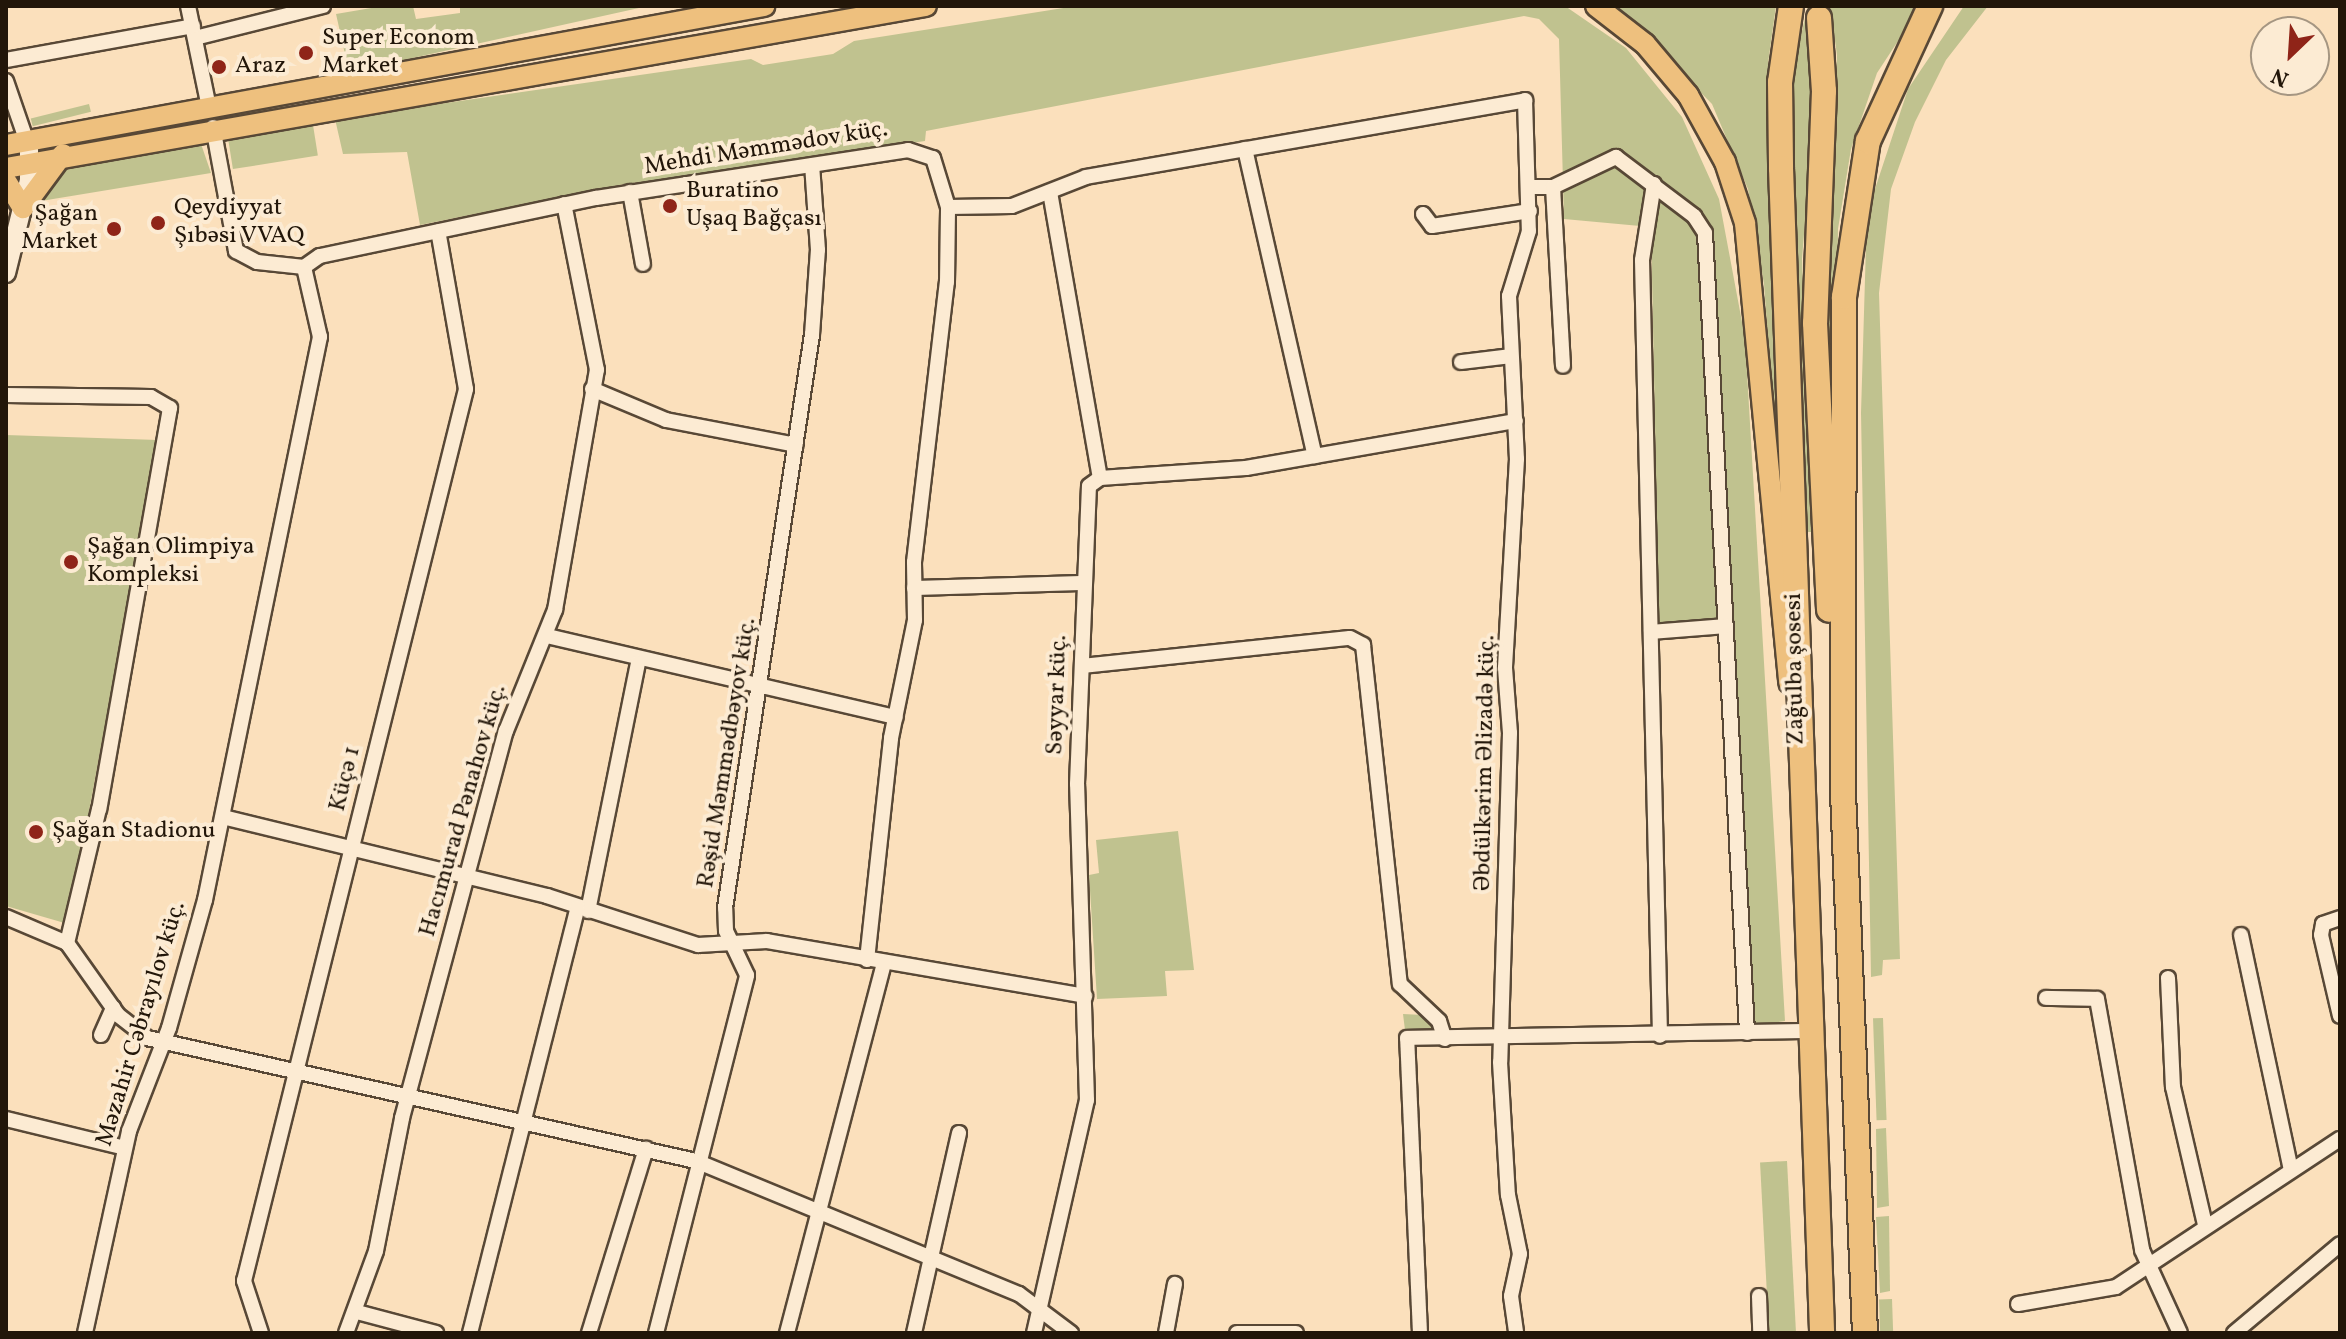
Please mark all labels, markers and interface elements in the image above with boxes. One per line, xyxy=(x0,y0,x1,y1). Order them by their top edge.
north arrow xyxy=(2250,16,2330,96)
place label: Super Econom Market xyxy=(322,25,475,81)
marker: Super Econom Market xyxy=(297,44,315,62)
place label: Araz xyxy=(235,53,286,81)
marker: Araz xyxy=(210,58,228,76)
text: N xyxy=(2267,59,2294,94)
street label: Mehdi Məmmədov küç. xyxy=(642,115,890,183)
place label: Buratino Uşaq Bağçası xyxy=(686,178,822,234)
place label: Qeydiyyat Şıbəsi VVAQ xyxy=(174,195,305,251)
marker: Buratino Uşaq Bağçası xyxy=(661,197,679,215)
place label: Şağan Market xyxy=(21,201,98,257)
marker: Qeydiyyat Şıbəsi VVAQ xyxy=(149,214,167,232)
marker: Şağan Market xyxy=(105,220,123,238)
place label: Şağan Olimpiya Kompleksi xyxy=(87,534,255,590)
marker: Şağan Olimpiya Kompleksi xyxy=(62,553,80,571)
street label: Zağulba şosesi xyxy=(1780,593,1812,745)
street label: Rəşid Məmmədbəyov küç. xyxy=(692,616,764,890)
street label: Səyyar küç. xyxy=(1042,634,1074,756)
street label: Əbdülkərim Əlizadə küç. xyxy=(1469,635,1503,891)
street label: Hacımurad Pənahov küç. xyxy=(414,681,514,941)
street label: Küçə 1 xyxy=(324,743,368,815)
place label: Şağan Stadionu xyxy=(52,818,216,846)
marker: Şağan Stadionu xyxy=(27,823,45,841)
street label: Məzahir Cəbrayılov küç. xyxy=(91,898,193,1150)

